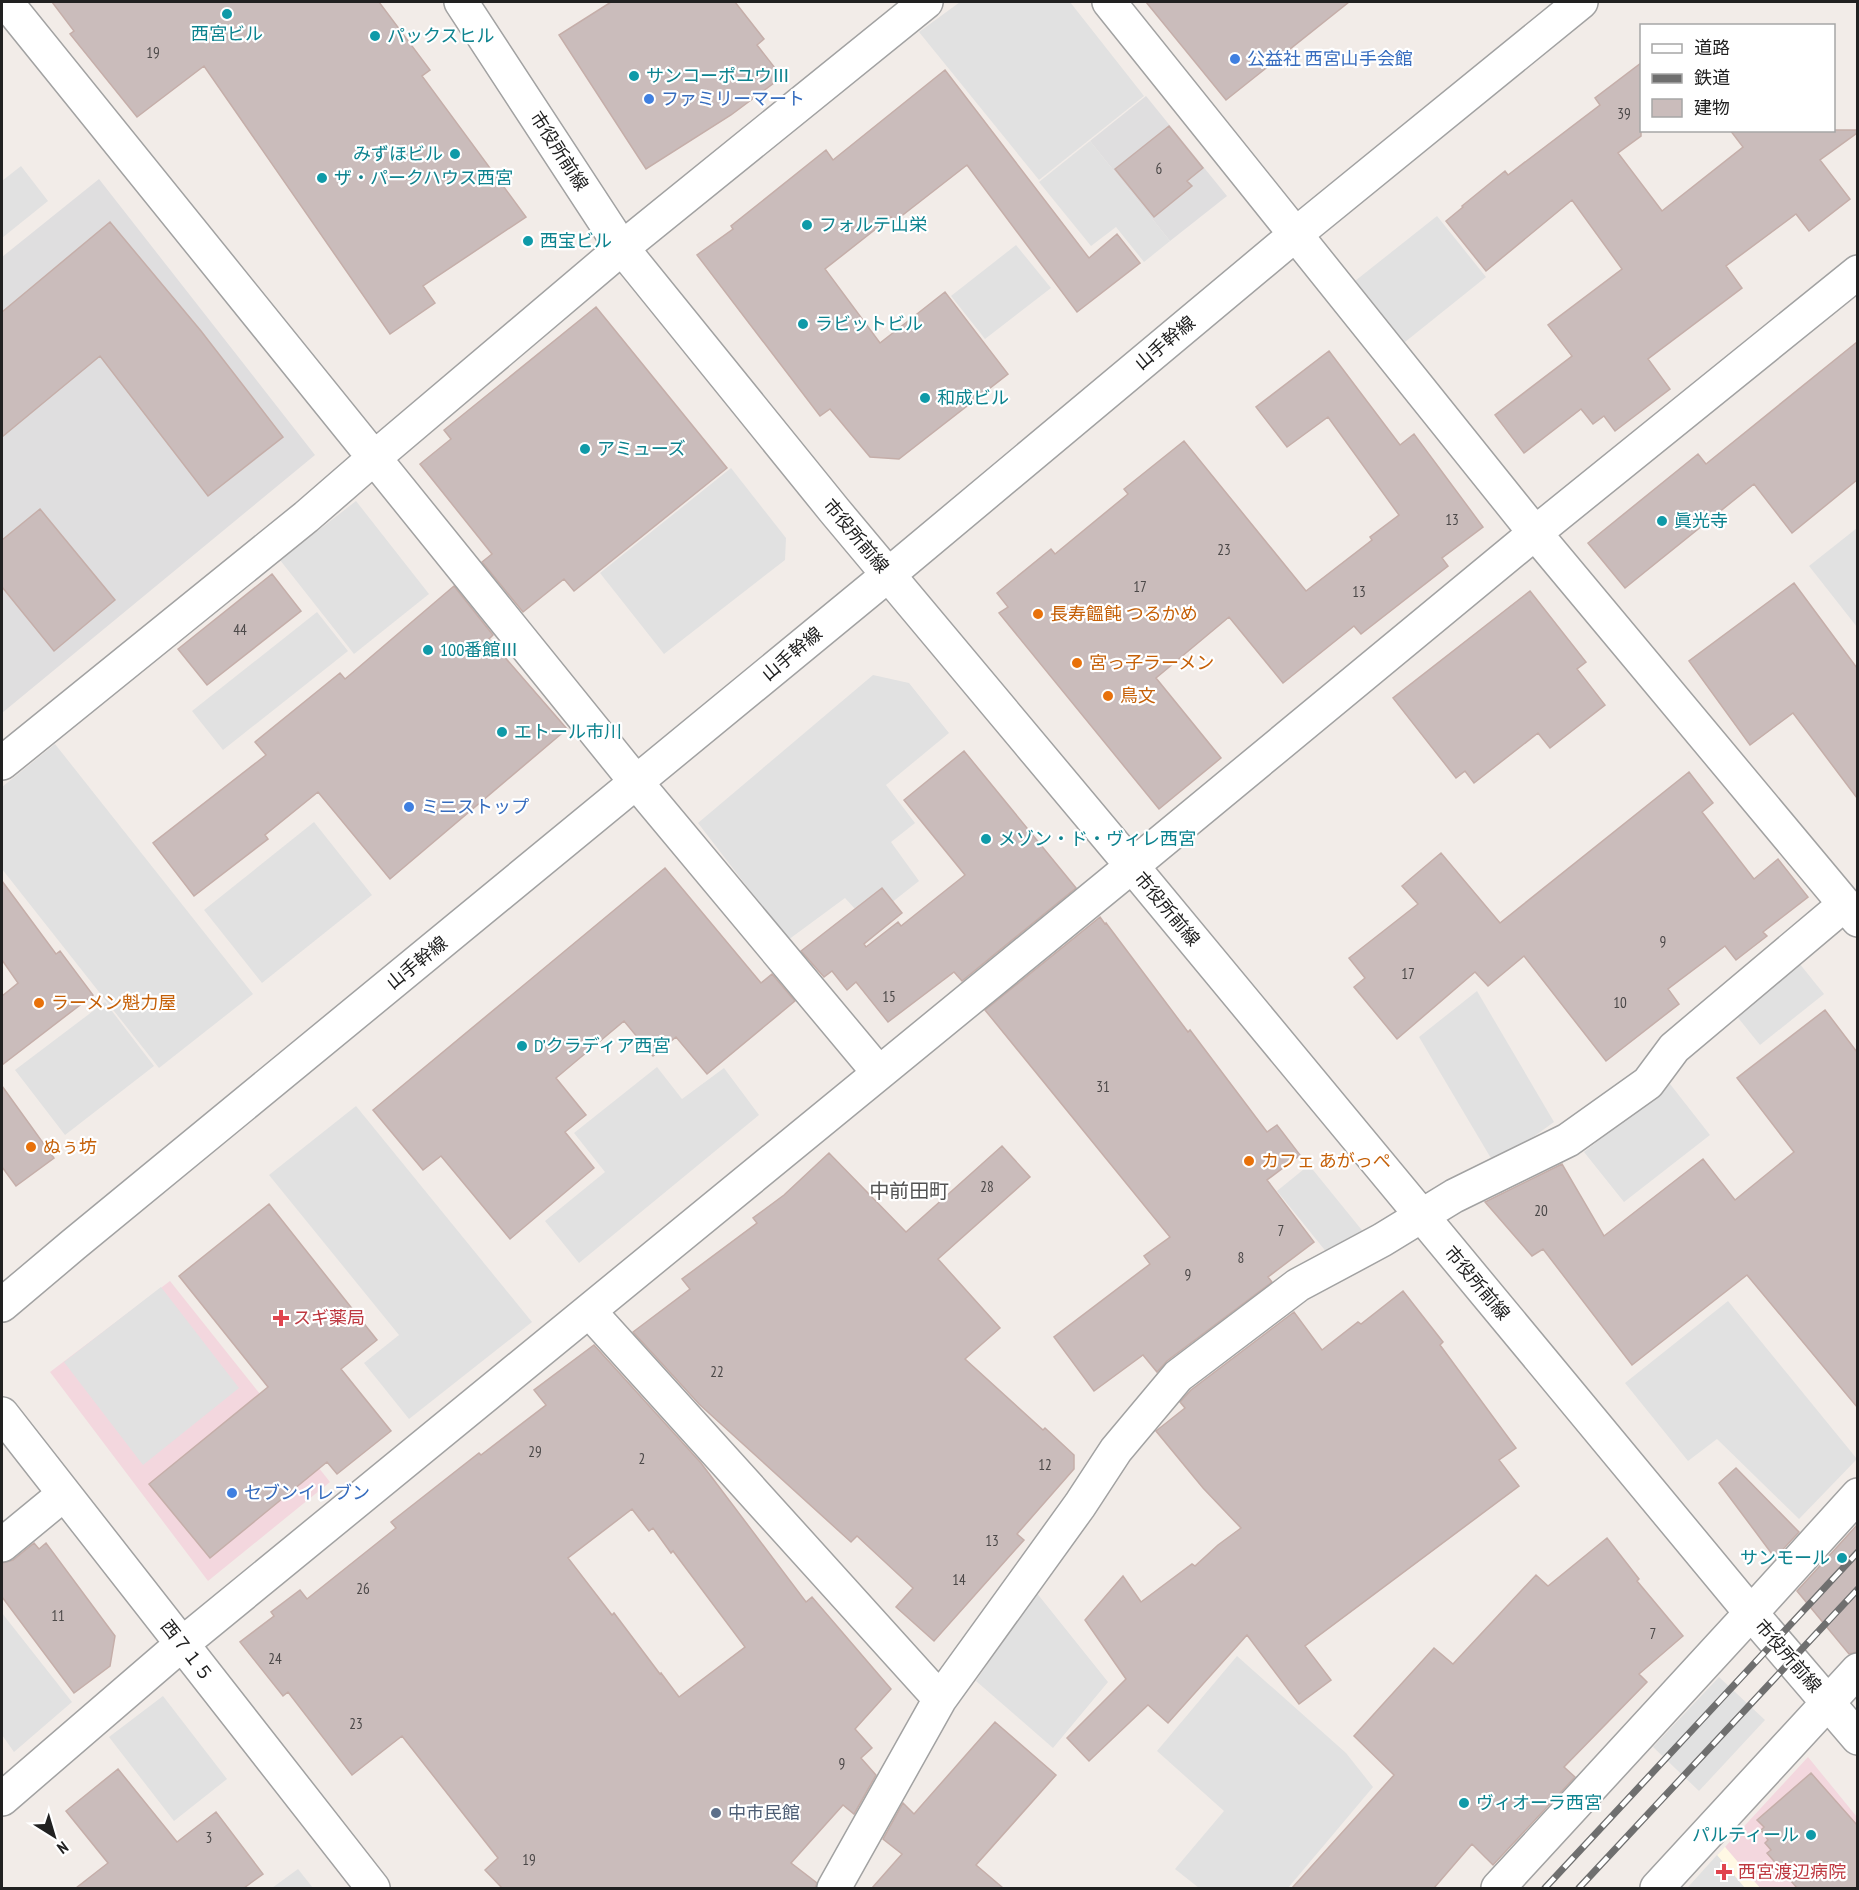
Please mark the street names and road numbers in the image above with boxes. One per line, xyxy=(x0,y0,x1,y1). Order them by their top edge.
street label: 市役所前線 xyxy=(525,107,594,195)
street label: 山手幹線 xyxy=(1130,311,1200,375)
street label: 市役所前線 xyxy=(819,494,894,578)
street label: 山手幹線 xyxy=(757,622,827,686)
street label: 市役所前線 xyxy=(1130,867,1205,951)
street label: 山手幹線 xyxy=(381,931,452,994)
street label: 市役所前線 xyxy=(1440,1241,1515,1325)
street label: 市役所前線 xyxy=(1750,1614,1827,1697)
street label: 西７１５ xyxy=(156,1615,219,1686)

